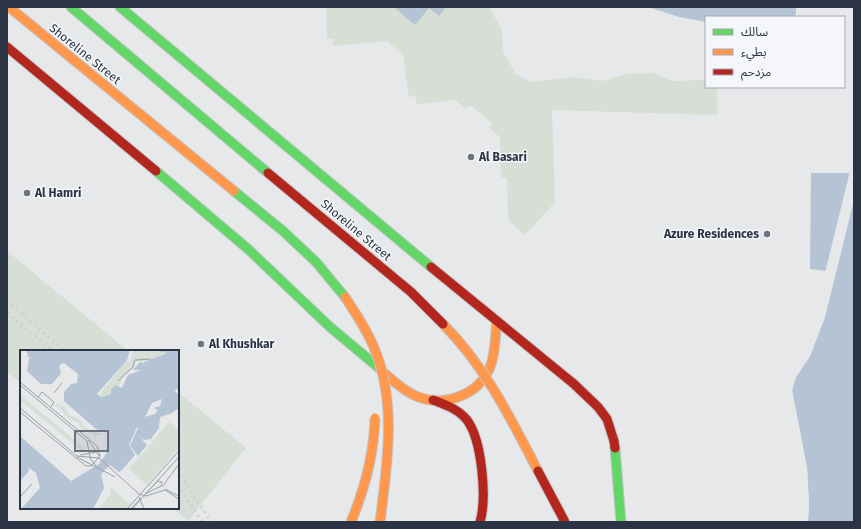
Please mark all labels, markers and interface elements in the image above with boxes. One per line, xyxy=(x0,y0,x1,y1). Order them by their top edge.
legend xyxy=(705,16,845,88)
street label: Shoreline Street xyxy=(47,21,124,87)
text: سالك xyxy=(741,25,768,39)
text: بطيء xyxy=(741,45,767,62)
text: مزدحم xyxy=(741,65,771,81)
place label: Al Basari xyxy=(478,150,527,164)
marker: Al Basari xyxy=(466,152,476,162)
place label: Al Hamri xyxy=(34,186,81,200)
marker: Al Hamri xyxy=(22,188,32,198)
street label: Shoreline Street xyxy=(318,196,395,264)
place label: Azure Residences xyxy=(663,227,759,241)
marker: Azure Residences xyxy=(762,229,772,239)
place label: Al Khushkar xyxy=(208,337,275,351)
marker: Al Khushkar xyxy=(196,339,206,349)
inset map xyxy=(20,350,179,509)

